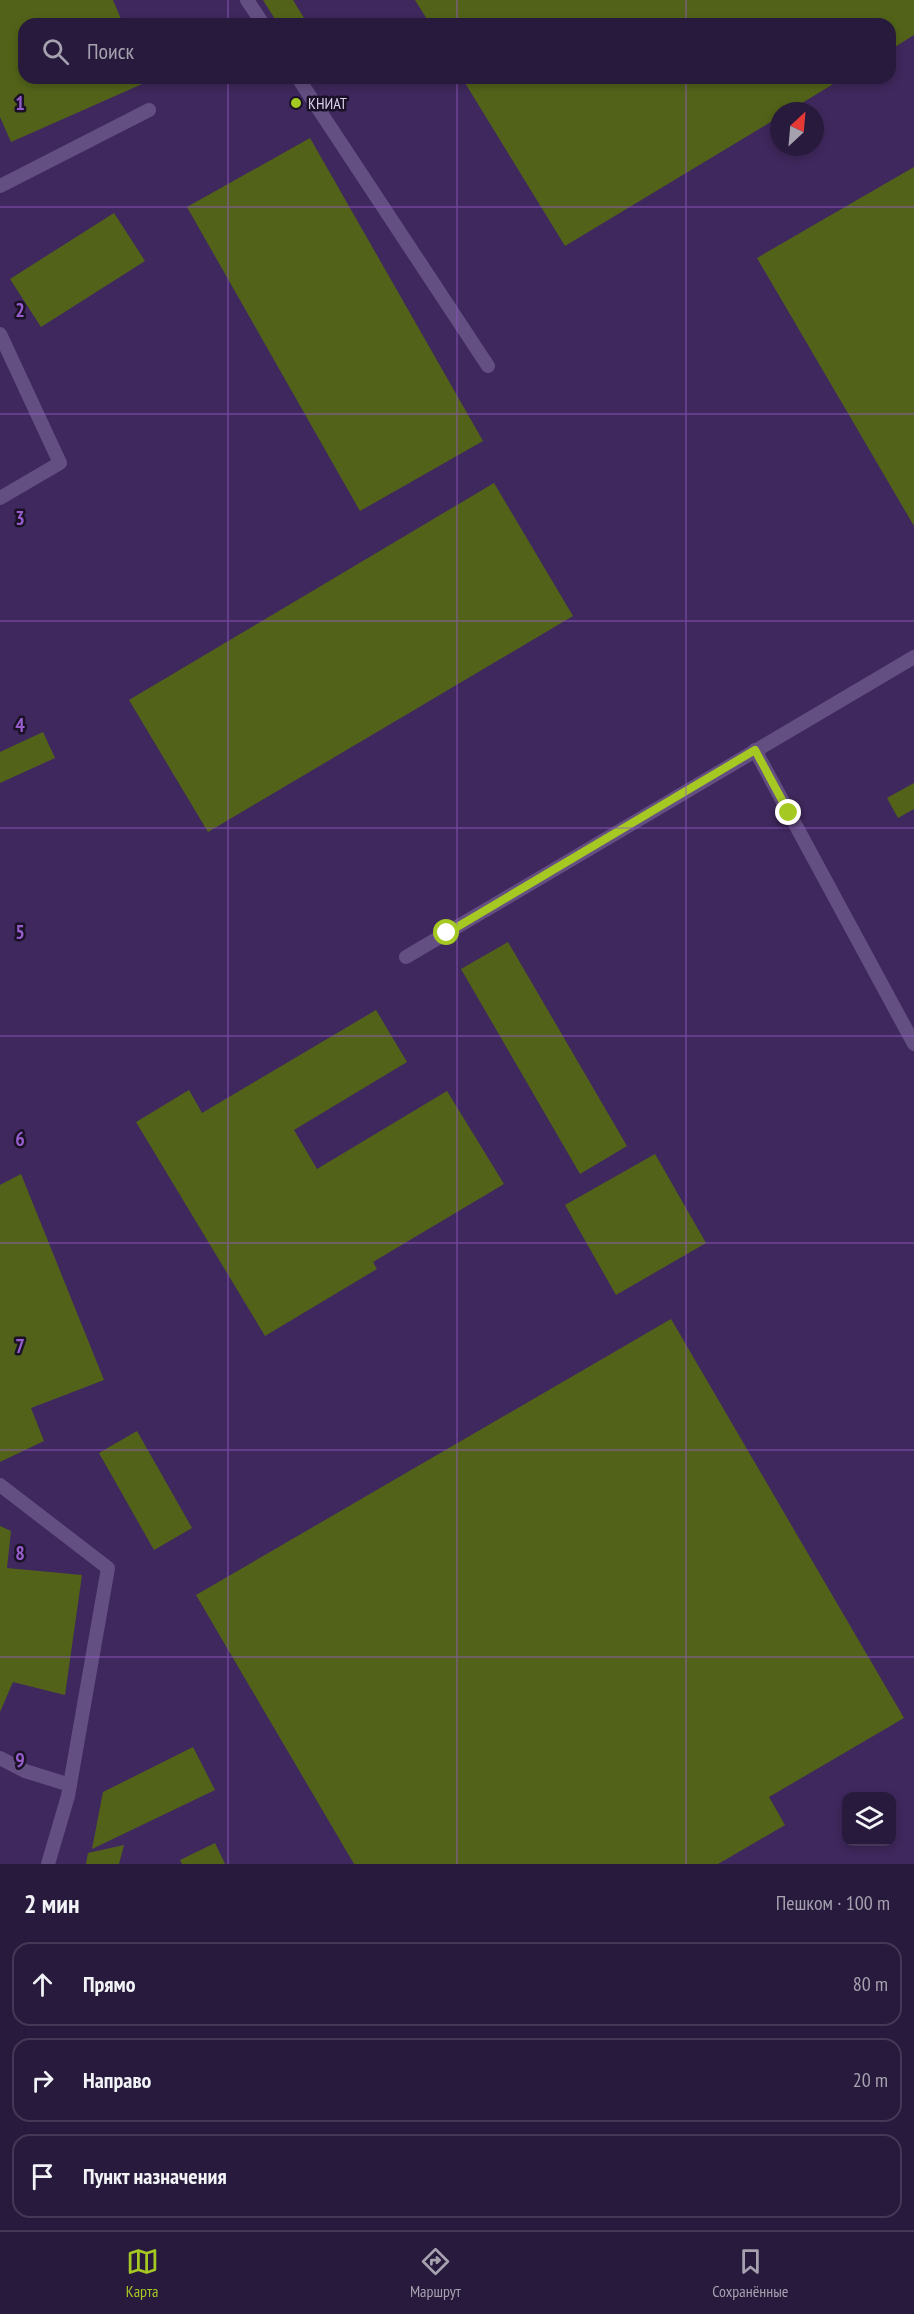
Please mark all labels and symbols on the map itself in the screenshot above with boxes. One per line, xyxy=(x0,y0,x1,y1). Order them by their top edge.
text: 1 xyxy=(15,90,25,116)
place label: КНИАТ xyxy=(308,93,347,113)
marker: КНИАТ xyxy=(289,96,303,110)
north arrow xyxy=(770,102,824,156)
text: 2 xyxy=(15,297,25,323)
text: 3 xyxy=(15,505,25,531)
text: 4 xyxy=(15,712,25,738)
route end xyxy=(775,799,801,825)
text: 5 xyxy=(15,919,25,945)
route start xyxy=(433,919,459,945)
text: 6 xyxy=(15,1126,25,1152)
text: 7 xyxy=(15,1333,25,1359)
text: 8 xyxy=(15,1540,25,1566)
text: 9 xyxy=(15,1747,25,1773)

